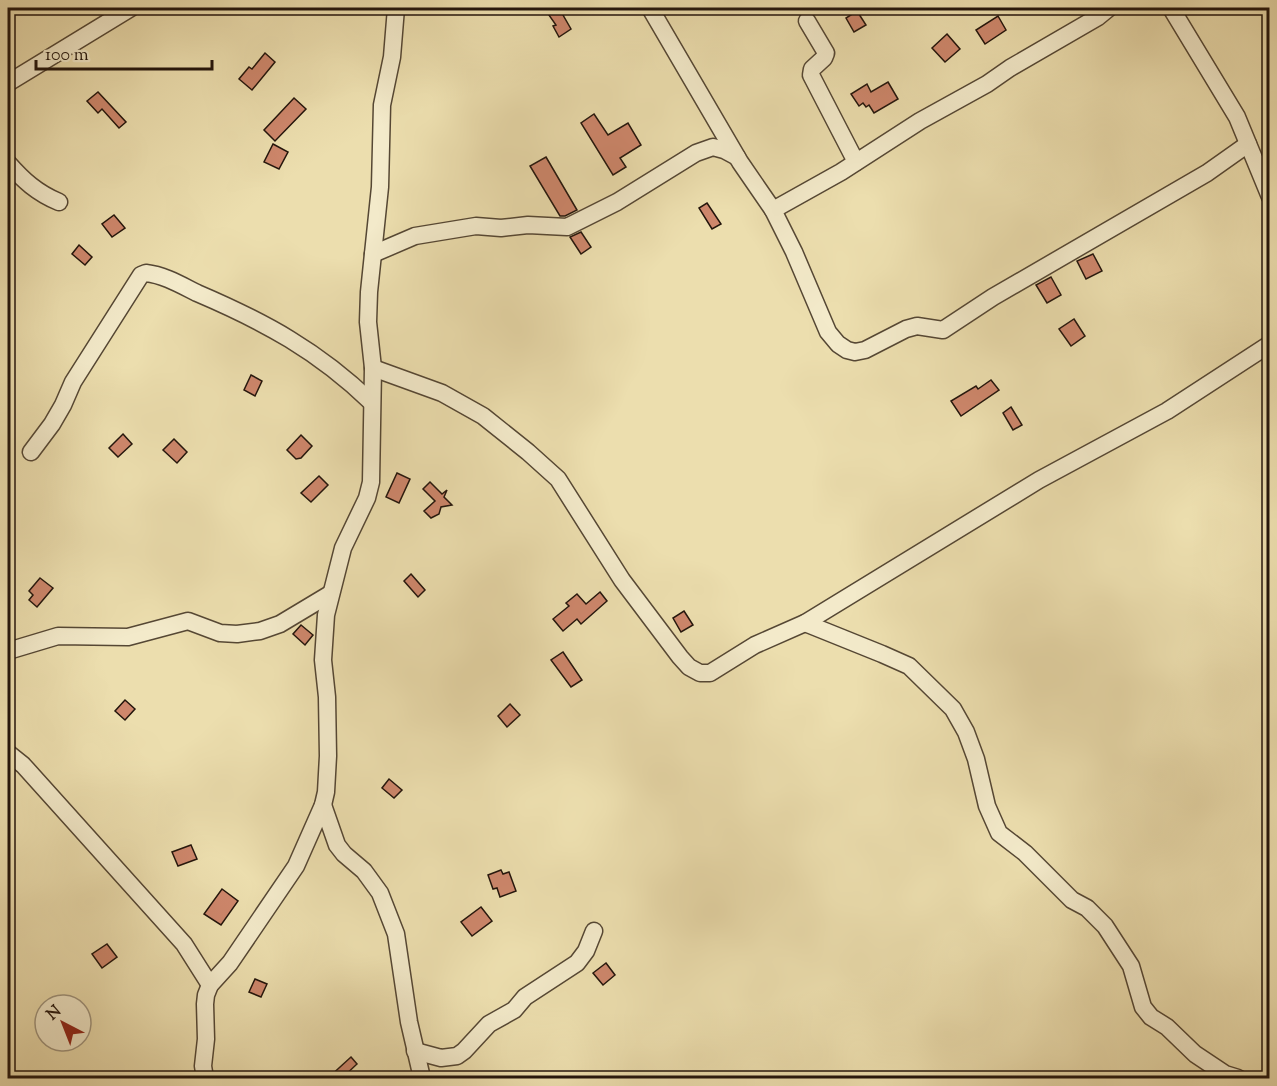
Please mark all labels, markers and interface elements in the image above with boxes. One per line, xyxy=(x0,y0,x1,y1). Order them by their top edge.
scale bar xyxy=(36,33,212,71)
text: 100 m xyxy=(45,43,89,69)
north arrow xyxy=(33,993,93,1053)
text: N xyxy=(42,1001,67,1027)

